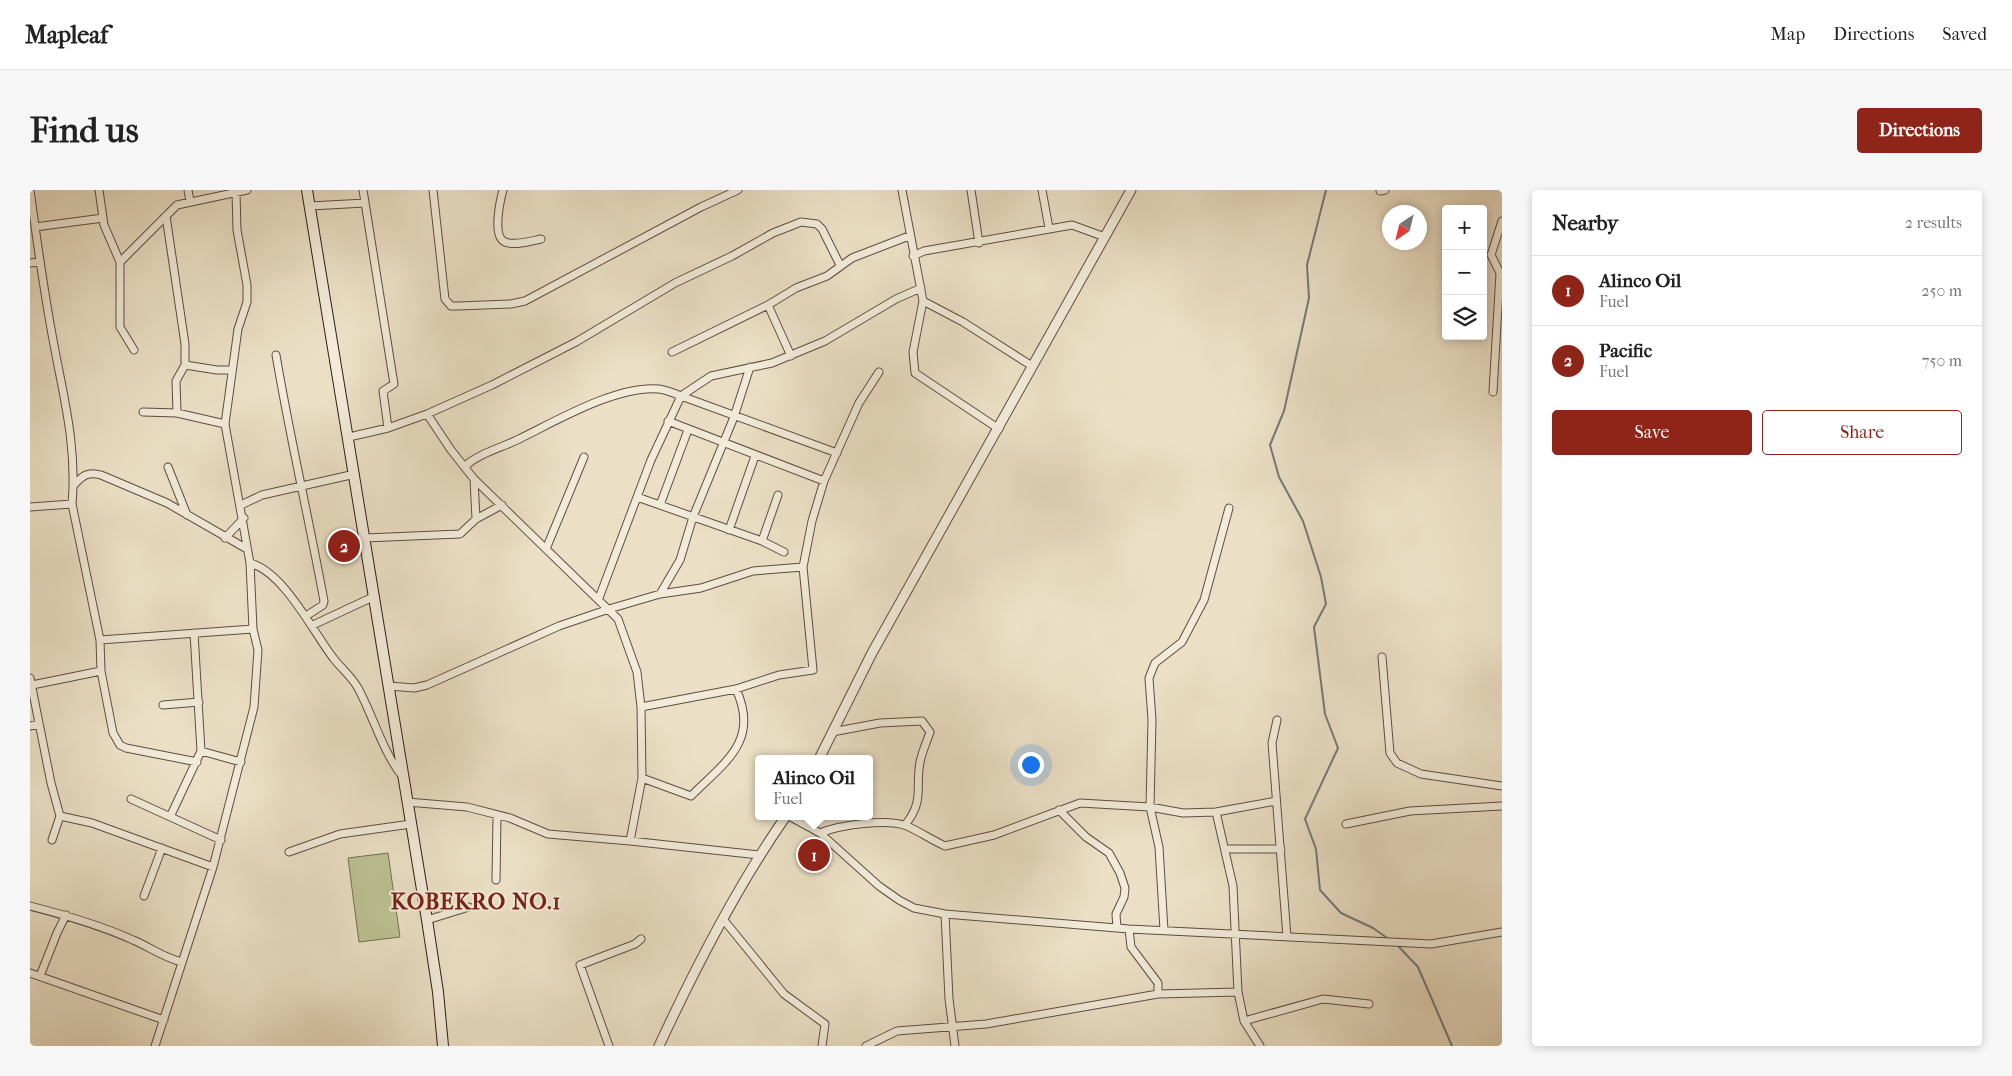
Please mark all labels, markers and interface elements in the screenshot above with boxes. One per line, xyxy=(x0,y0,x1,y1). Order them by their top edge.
text: Mapleaf xyxy=(25,21,108,49)
text: Map xyxy=(1771,24,1805,45)
text: Directions xyxy=(1833,24,1914,45)
text: Saved xyxy=(1942,24,1987,45)
button: Directions xyxy=(1857,108,1982,153)
text: Find us xyxy=(30,110,139,151)
north arrow xyxy=(1382,205,1427,250)
map controls xyxy=(1442,205,1487,340)
button: + xyxy=(1442,205,1487,250)
text: Nearby xyxy=(1552,211,1618,235)
text: 2 results xyxy=(1905,213,1962,232)
button: − xyxy=(1442,250,1487,295)
text: Alinco Oil xyxy=(1599,270,1681,292)
text: 1 xyxy=(1565,281,1571,300)
text: 250 m xyxy=(1921,281,1962,300)
text: Fuel xyxy=(1599,292,1629,311)
button: layers xyxy=(1442,295,1487,340)
text: Pacific xyxy=(1599,340,1652,362)
text: 2 xyxy=(1564,351,1572,370)
text: 750 m xyxy=(1922,351,1962,370)
text: Fuel xyxy=(1599,362,1629,381)
button: Save xyxy=(1552,410,1752,455)
button: Share xyxy=(1762,410,1962,455)
pin: 2 xyxy=(328,527,360,565)
your location xyxy=(1018,752,1044,778)
popup xyxy=(755,755,873,820)
text: Alinco Oil xyxy=(773,767,855,789)
text: Fuel xyxy=(773,789,803,808)
pin: 1 xyxy=(798,836,830,874)
district label: KOBEKRO NO.1 xyxy=(391,889,561,915)

